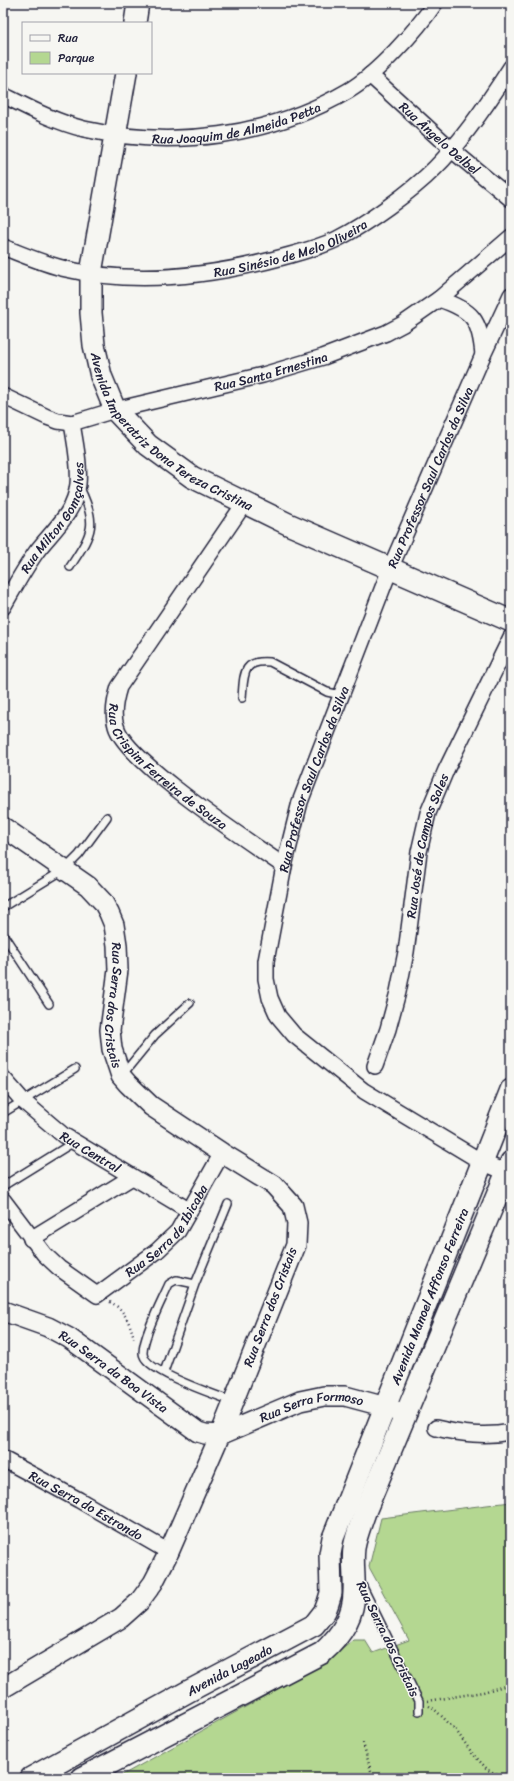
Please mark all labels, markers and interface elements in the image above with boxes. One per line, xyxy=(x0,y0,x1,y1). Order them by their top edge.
legend xyxy=(22,22,152,74)
text: Rua xyxy=(58,27,79,49)
text: Parque xyxy=(58,47,95,69)
street label: Rua Joaquim de Almeida Petta xyxy=(152,95,325,150)
street label: Rua Ângelo Delbel xyxy=(394,96,486,181)
street label: Rua Sinésio de Melo Oliveira xyxy=(212,212,372,283)
street label: Rua Santa Ernestina xyxy=(212,345,331,398)
street label: Avenida Imperatriz Dona Tereza Cristina xyxy=(84,349,258,517)
street label: Rua Professor Saul Carlos da Silva xyxy=(380,383,480,572)
street label: Rua Milton Gomçalves xyxy=(14,461,90,578)
street label: Rua Professor Saul Carlos da Silva xyxy=(272,682,355,874)
street label: Rua Crispim Ferreira de Souza xyxy=(103,703,233,836)
street label: Rua José de Campos Sales xyxy=(399,769,455,919)
street label: Rua Serra dos Cristais xyxy=(98,942,130,1071)
street label: Rua Central xyxy=(56,1124,126,1179)
street label: Rua Serra de Ibicaba xyxy=(120,1179,214,1283)
street label: Avenida Manoel Affonso Ferreira xyxy=(383,1204,475,1389)
street label: Rua Serra dos Cristais xyxy=(237,1244,303,1370)
street label: Rua Serra da Boa Vista xyxy=(55,1323,174,1419)
street label: Rua Serra Formoso xyxy=(256,1385,367,1429)
street label: Rua Serra do Estrondo xyxy=(25,1464,148,1546)
street label: Rua Serra dos Cristais xyxy=(350,1577,426,1701)
street label: Avenida Lageado xyxy=(181,1637,277,1702)

